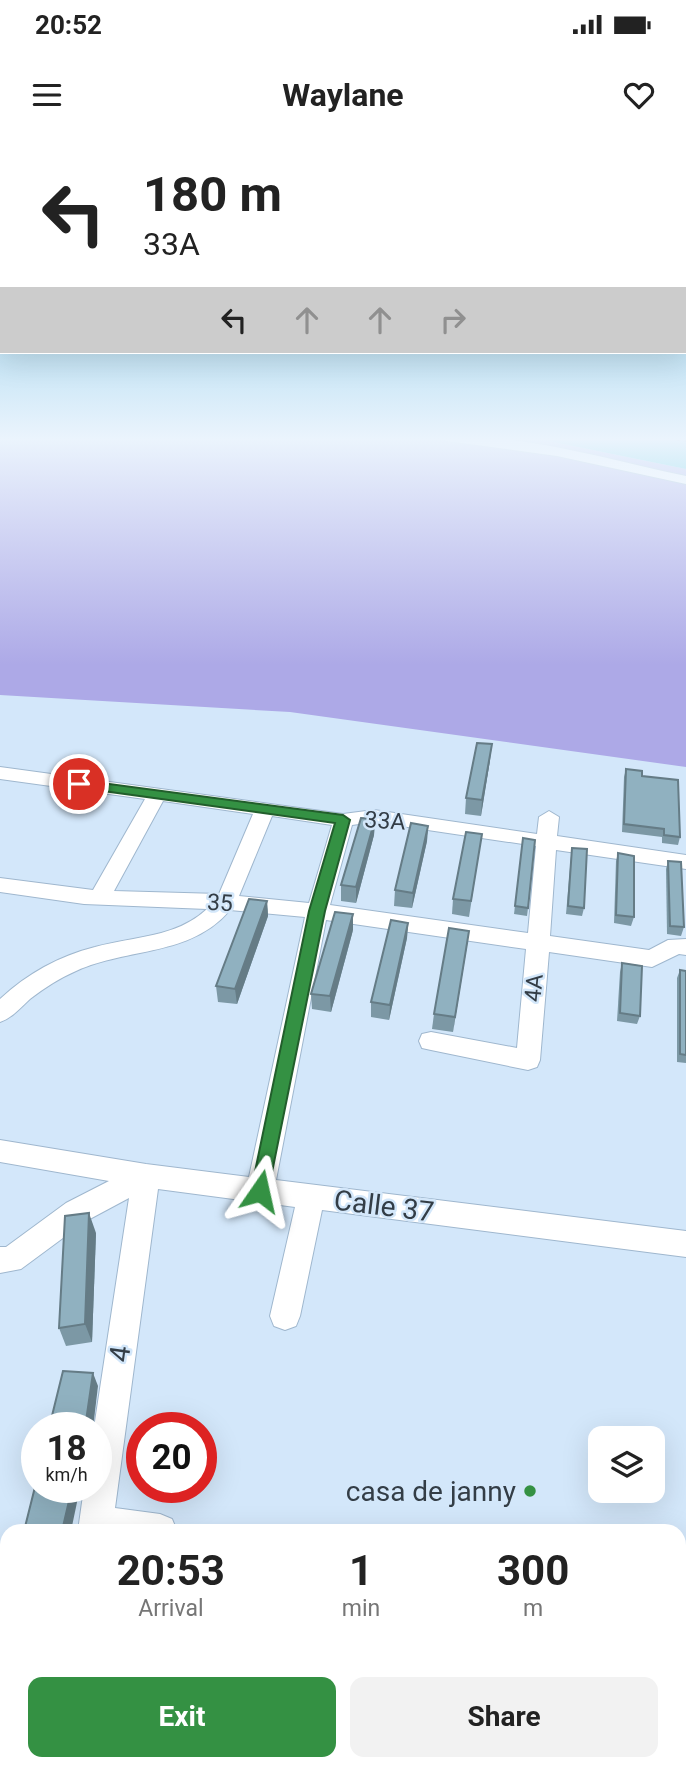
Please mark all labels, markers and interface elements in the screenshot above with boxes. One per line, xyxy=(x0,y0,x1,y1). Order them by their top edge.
text: 20:52 xyxy=(35,10,102,40)
icon: menu xyxy=(28,76,66,114)
text: Waylane xyxy=(282,76,404,114)
icon: heart xyxy=(620,76,658,114)
text: 180 m xyxy=(143,166,282,223)
icon: left xyxy=(28,168,119,259)
text: 33A xyxy=(143,225,200,263)
icon: left xyxy=(215,301,253,339)
icon: ahead xyxy=(288,301,326,339)
icon: ahead xyxy=(361,301,399,339)
icon: right xyxy=(434,301,472,339)
pin xyxy=(49,754,109,814)
icon: arrive xyxy=(60,765,98,803)
street label: 33A xyxy=(364,806,406,836)
street label: 35 xyxy=(206,889,234,917)
street label: 4A xyxy=(519,973,549,1003)
position arrow xyxy=(223,1154,297,1228)
street label: Calle 37 xyxy=(332,1184,436,1228)
street label: 4 xyxy=(103,1344,137,1364)
speed limit sign: 20 xyxy=(126,1412,217,1503)
map controls xyxy=(588,1426,665,1503)
button: layers xyxy=(588,1426,665,1503)
text: 18 xyxy=(46,1428,87,1469)
text: km/h xyxy=(45,1464,88,1485)
place label: casa de janny xyxy=(346,1475,516,1508)
marker: casa de janny xyxy=(522,1483,538,1499)
text: 20:53 xyxy=(117,1546,225,1595)
text: 1 xyxy=(349,1546,373,1595)
text: 300 xyxy=(497,1546,569,1595)
text: Arrival xyxy=(138,1595,204,1622)
text: min xyxy=(342,1595,380,1622)
text: m xyxy=(523,1595,543,1622)
button: Exit xyxy=(28,1677,336,1757)
button: Share xyxy=(350,1677,658,1757)

